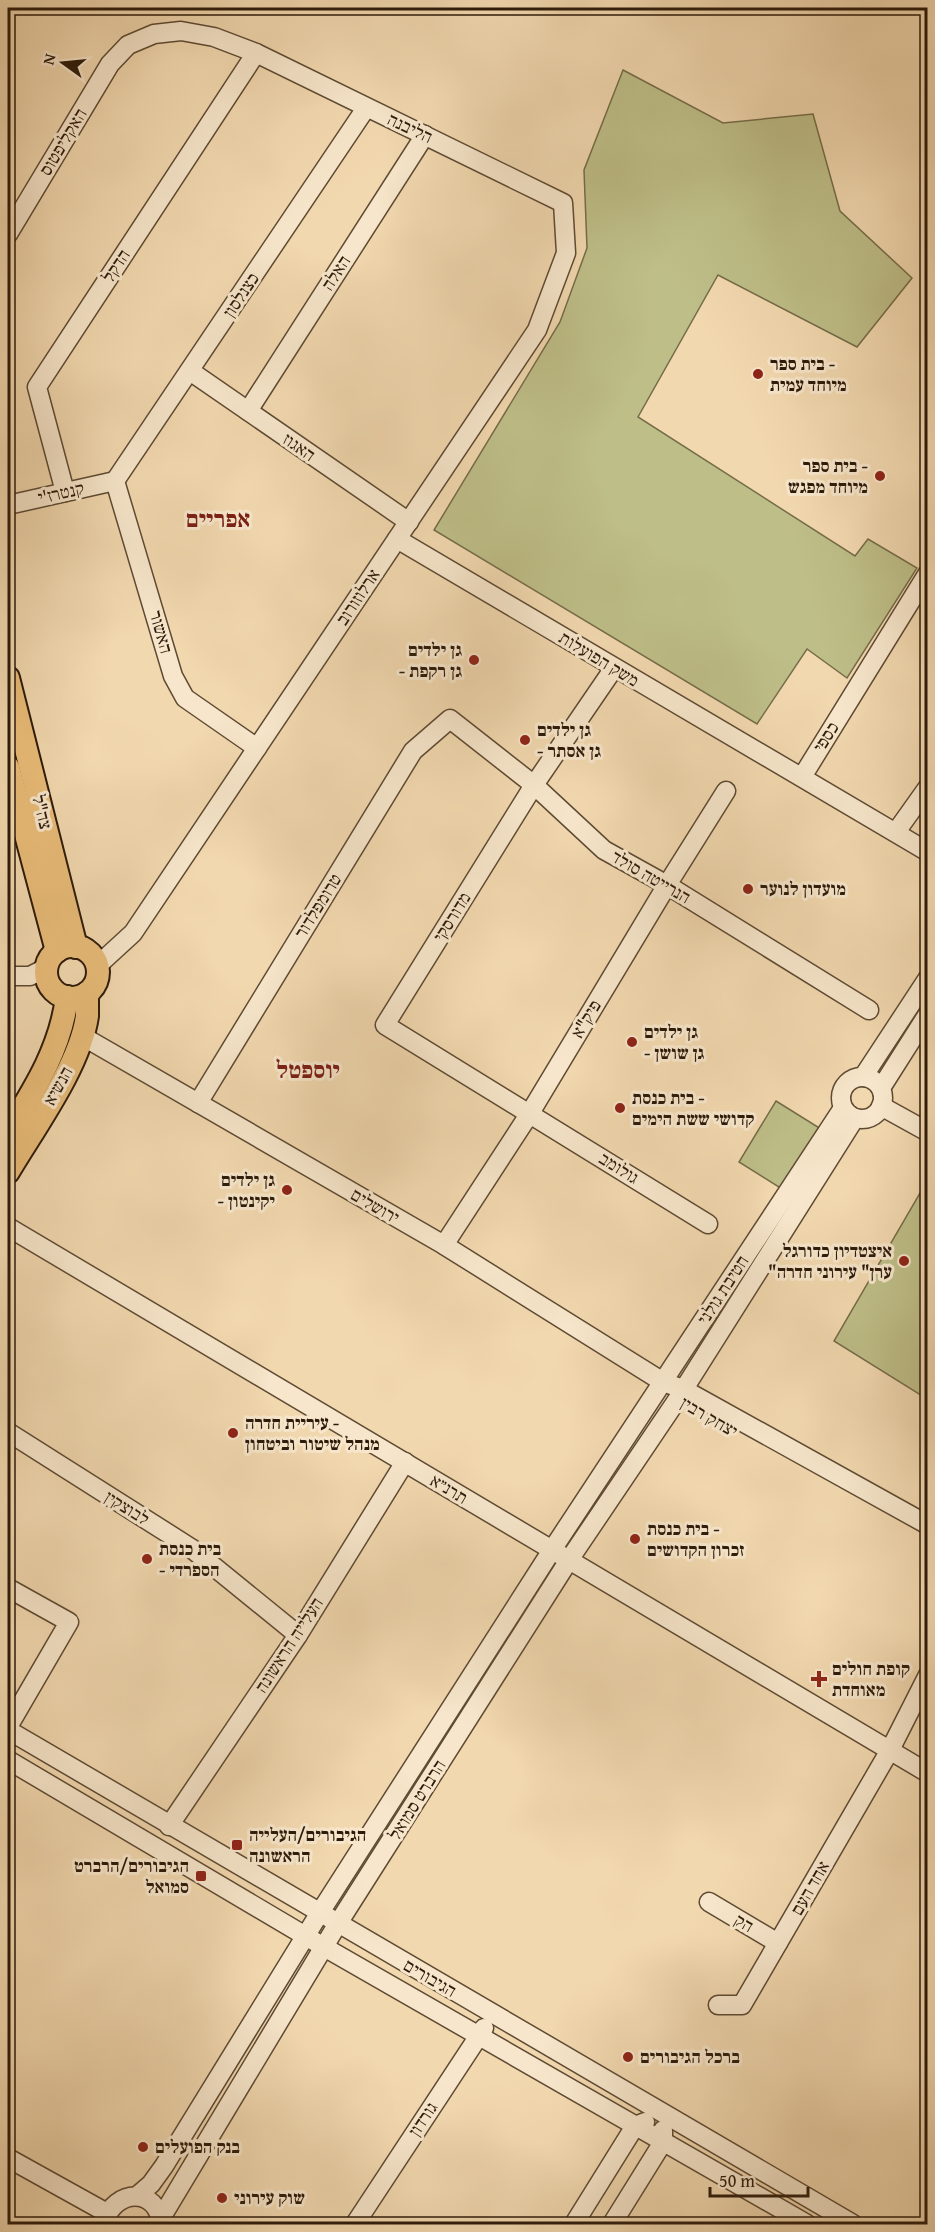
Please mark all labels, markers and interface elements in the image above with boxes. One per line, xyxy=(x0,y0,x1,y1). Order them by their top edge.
north arrow xyxy=(33,33,93,93)
text: N xyxy=(36,51,62,67)
street label: האקליפטוס xyxy=(32,103,93,181)
street label: הליבנה xyxy=(383,105,437,150)
street label: הדקל xyxy=(95,244,137,288)
street label: האלה xyxy=(314,250,357,296)
street label: כצנלסון xyxy=(216,267,266,323)
place label: בית ספר - מיוחד עמית xyxy=(770,350,847,398)
marker: בית ספר - מיוחד עמית xyxy=(751,367,765,381)
street label: האגוז xyxy=(277,426,321,468)
place label: בית ספר - מיוחד מפגש xyxy=(788,452,868,500)
marker: בית ספר - מיוחד מפגש xyxy=(873,469,887,483)
street label: קנטרז'י xyxy=(35,474,87,511)
district label: אפריים xyxy=(186,501,250,536)
street label: ארלוזורוב xyxy=(329,563,387,631)
street label: האשור xyxy=(142,607,180,657)
street label: משק הפועלות xyxy=(554,624,645,693)
place label: גן ילדים - גן רקפת xyxy=(399,636,462,684)
marker: גן ילדים - גן רקפת xyxy=(467,653,481,667)
place label: גן ילדים - גן אסתר xyxy=(537,716,601,764)
street label: כספי xyxy=(806,716,845,757)
marker: גן ילדים - גן אסתר xyxy=(518,733,532,747)
street label: צה"ל xyxy=(25,792,60,832)
street label: הנרייטה סולד xyxy=(607,843,696,910)
street label: טרומפלדור xyxy=(287,868,348,943)
place label: מועדון לנוער xyxy=(760,875,846,902)
marker: מועדון לנוער xyxy=(741,882,755,896)
street label: מדורסקי xyxy=(426,887,477,947)
street label: פיק"א xyxy=(564,994,608,1043)
place label: גן ילדים - גן שושן xyxy=(644,1018,705,1066)
marker: גן ילדים - גן שושן xyxy=(625,1035,639,1049)
district label: יוספטל xyxy=(276,1052,340,1087)
street label: הנשיא xyxy=(36,1061,79,1110)
place label: בית כנסת - קדושי ששת הימים xyxy=(632,1084,754,1132)
marker: בית כנסת - קדושי ששת הימים xyxy=(613,1101,627,1115)
street label: גולומב xyxy=(594,1145,645,1190)
place label: גן ילדים - יקינטון xyxy=(217,1166,275,1214)
street label: ירושלים xyxy=(346,1181,405,1230)
marker: גן ילדים - יקינטון xyxy=(280,1183,294,1197)
place label: איצטדיון כדורגל "ערן" עירוני חדרה xyxy=(768,1237,892,1285)
street label: חטיבת גולני xyxy=(690,1250,755,1330)
marker: איצטדיון כדורגל "ערן" עירוני חדרה xyxy=(897,1254,911,1268)
street label: יצחק רבין xyxy=(675,1389,743,1444)
place label: עיריית חדרה - מנהל שיטור וביטחון xyxy=(245,1409,380,1457)
marker: עיריית חדרה - מנהל שיטור וביטחון xyxy=(226,1426,240,1440)
street label: תרנ״א xyxy=(425,1467,473,1510)
street label: לבוצקין xyxy=(99,1483,155,1532)
place label: בית כנסת - זכרון הקדושים xyxy=(647,1515,744,1563)
marker: בית כנסת - זכרון הקדושים xyxy=(628,1532,642,1546)
place label: בית כנסת - הספרדי xyxy=(159,1535,222,1583)
marker: בית כנסת - הספרדי xyxy=(140,1552,154,1566)
street label: העלייה הראשונה xyxy=(247,1592,330,1698)
place label: קופת חולים מאוחדת xyxy=(832,1655,910,1703)
marker: קופת חולים מאוחדת xyxy=(810,1670,828,1688)
street label: הרברט סמואל xyxy=(381,1754,452,1845)
place label: הגיבורים/העלייה הראשונה xyxy=(249,1821,366,1869)
marker: הגיבורים/העלייה הראשונה xyxy=(230,1838,244,1852)
place label: הגיבורים/הרברט סמואל xyxy=(74,1852,189,1900)
street label: אחד העם xyxy=(783,1855,836,1920)
marker: הגיבורים/הרברט סמואל xyxy=(194,1869,208,1883)
street label: הק xyxy=(729,1906,759,1939)
street label: הגיבורים xyxy=(399,1952,462,2004)
place label: ברכל הגיבורים xyxy=(640,2043,740,2070)
marker: ברכל הגיבורים xyxy=(621,2050,635,2064)
street label: גורדון xyxy=(401,2096,444,2142)
place label: בנק הפועלים xyxy=(155,2133,240,2160)
marker: בנק הפועלים xyxy=(136,2140,150,2154)
scale bar xyxy=(710,2160,808,2198)
text: 50 m xyxy=(719,2167,755,2194)
place label: שוק עירוני xyxy=(234,2184,305,2211)
marker: שוק עירוני xyxy=(215,2191,229,2205)

